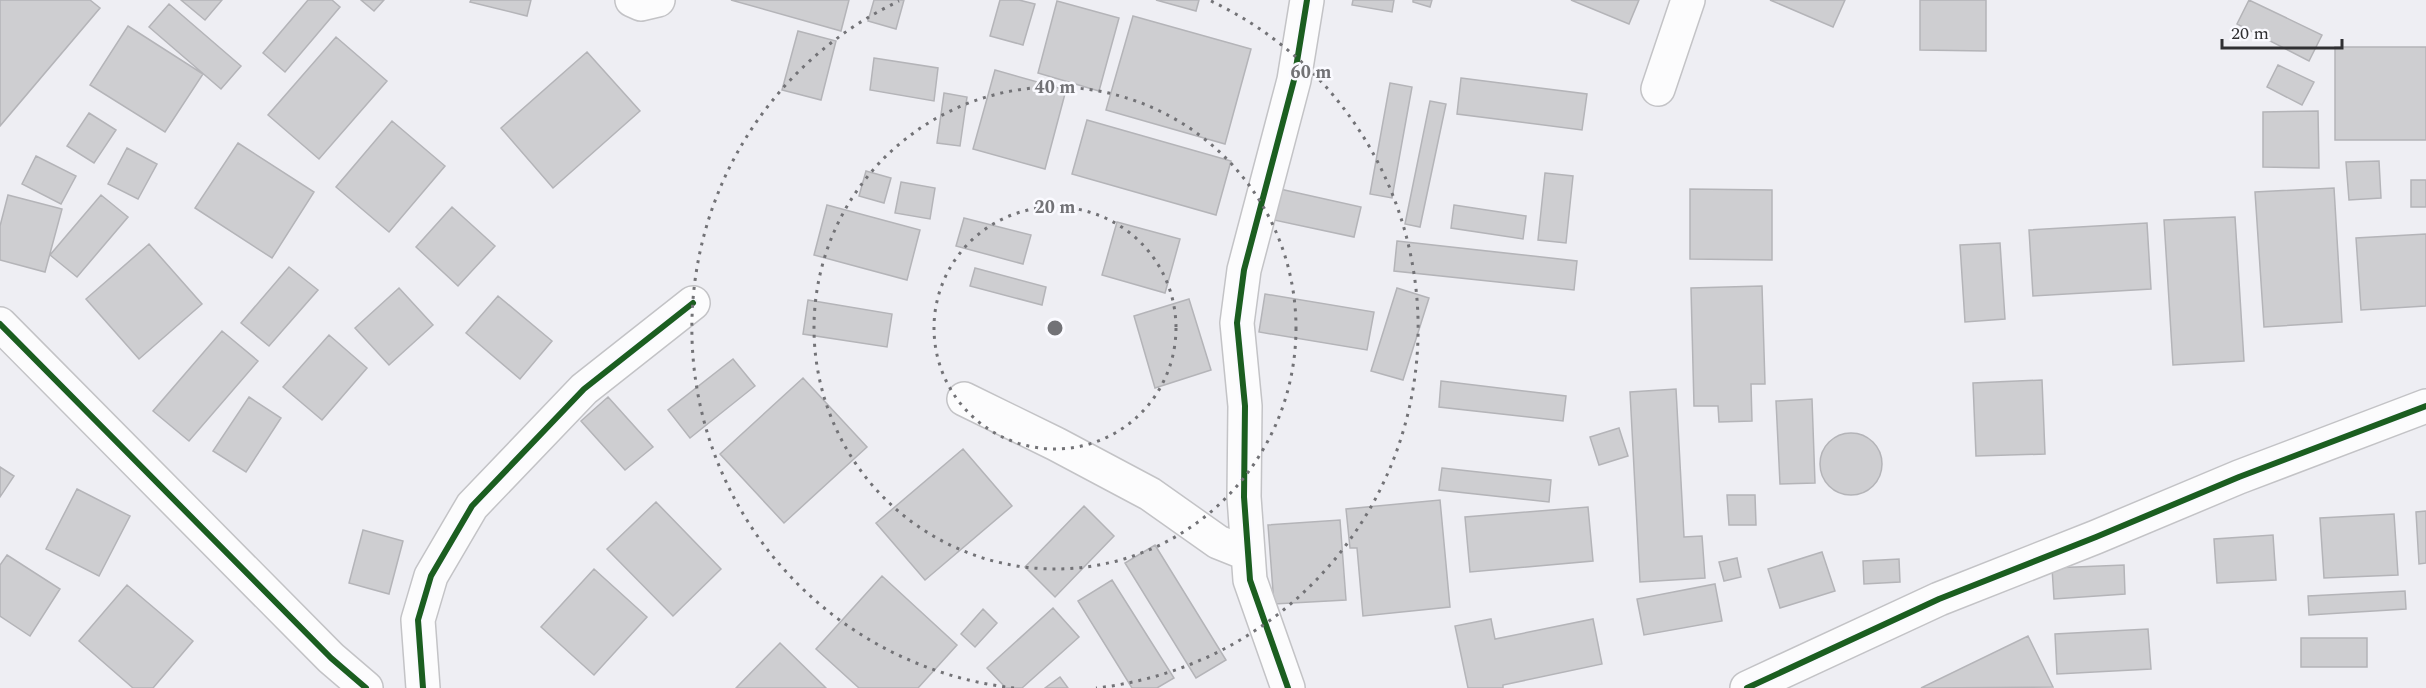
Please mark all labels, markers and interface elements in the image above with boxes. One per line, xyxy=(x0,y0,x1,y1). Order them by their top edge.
scale bar xyxy=(2222,12,2342,50)
text: 20 m xyxy=(2231,20,2269,47)
text: 60 m xyxy=(1291,59,1331,86)
text: 40 m xyxy=(1035,74,1075,101)
text: 20 m xyxy=(1035,194,1075,221)
centre of rings xyxy=(1045,318,1065,338)

